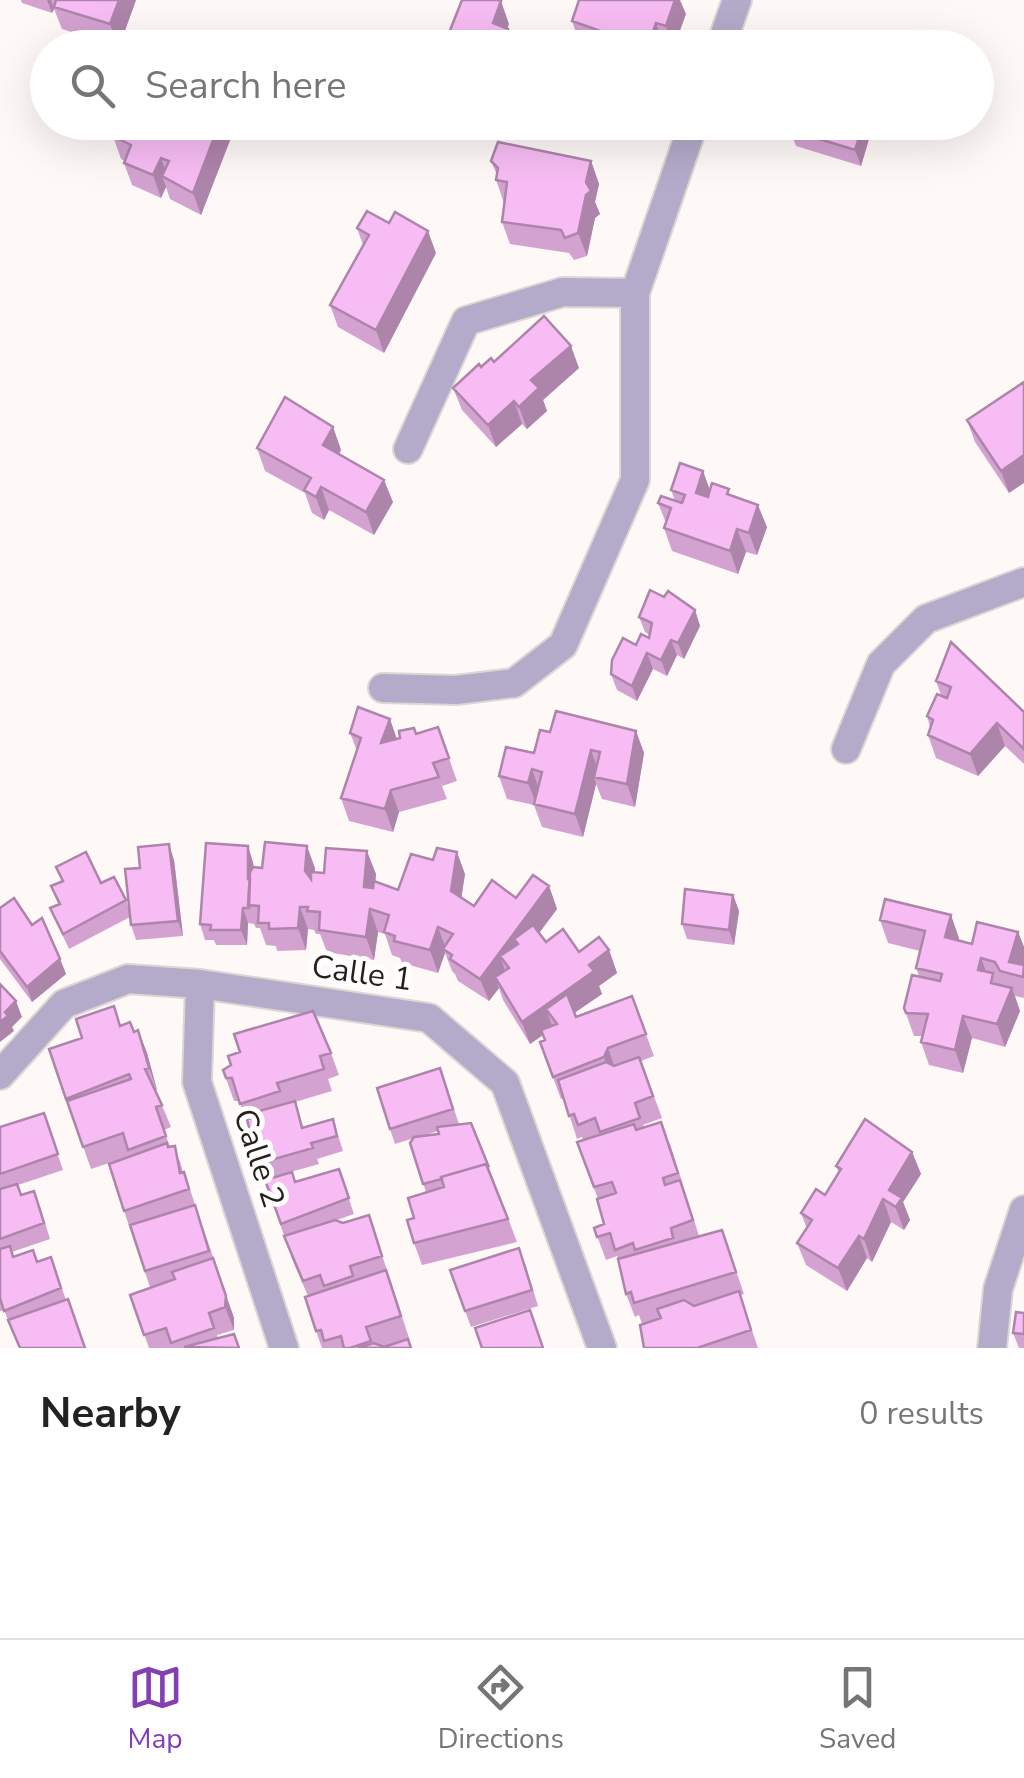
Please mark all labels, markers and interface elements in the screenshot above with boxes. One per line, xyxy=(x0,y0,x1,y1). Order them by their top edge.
search box xyxy=(30,30,994,140)
icon: search xyxy=(65,58,120,113)
text: Search here xyxy=(145,60,346,111)
street label: Calle 1 xyxy=(309,945,415,1001)
street label: Calle 2 xyxy=(223,1103,295,1213)
text: Nearby xyxy=(40,1385,181,1442)
text: 0 results xyxy=(859,1392,984,1435)
tab: Map xyxy=(128,1660,183,1758)
tab: Directions xyxy=(438,1660,564,1758)
tab: Saved xyxy=(819,1660,896,1758)

